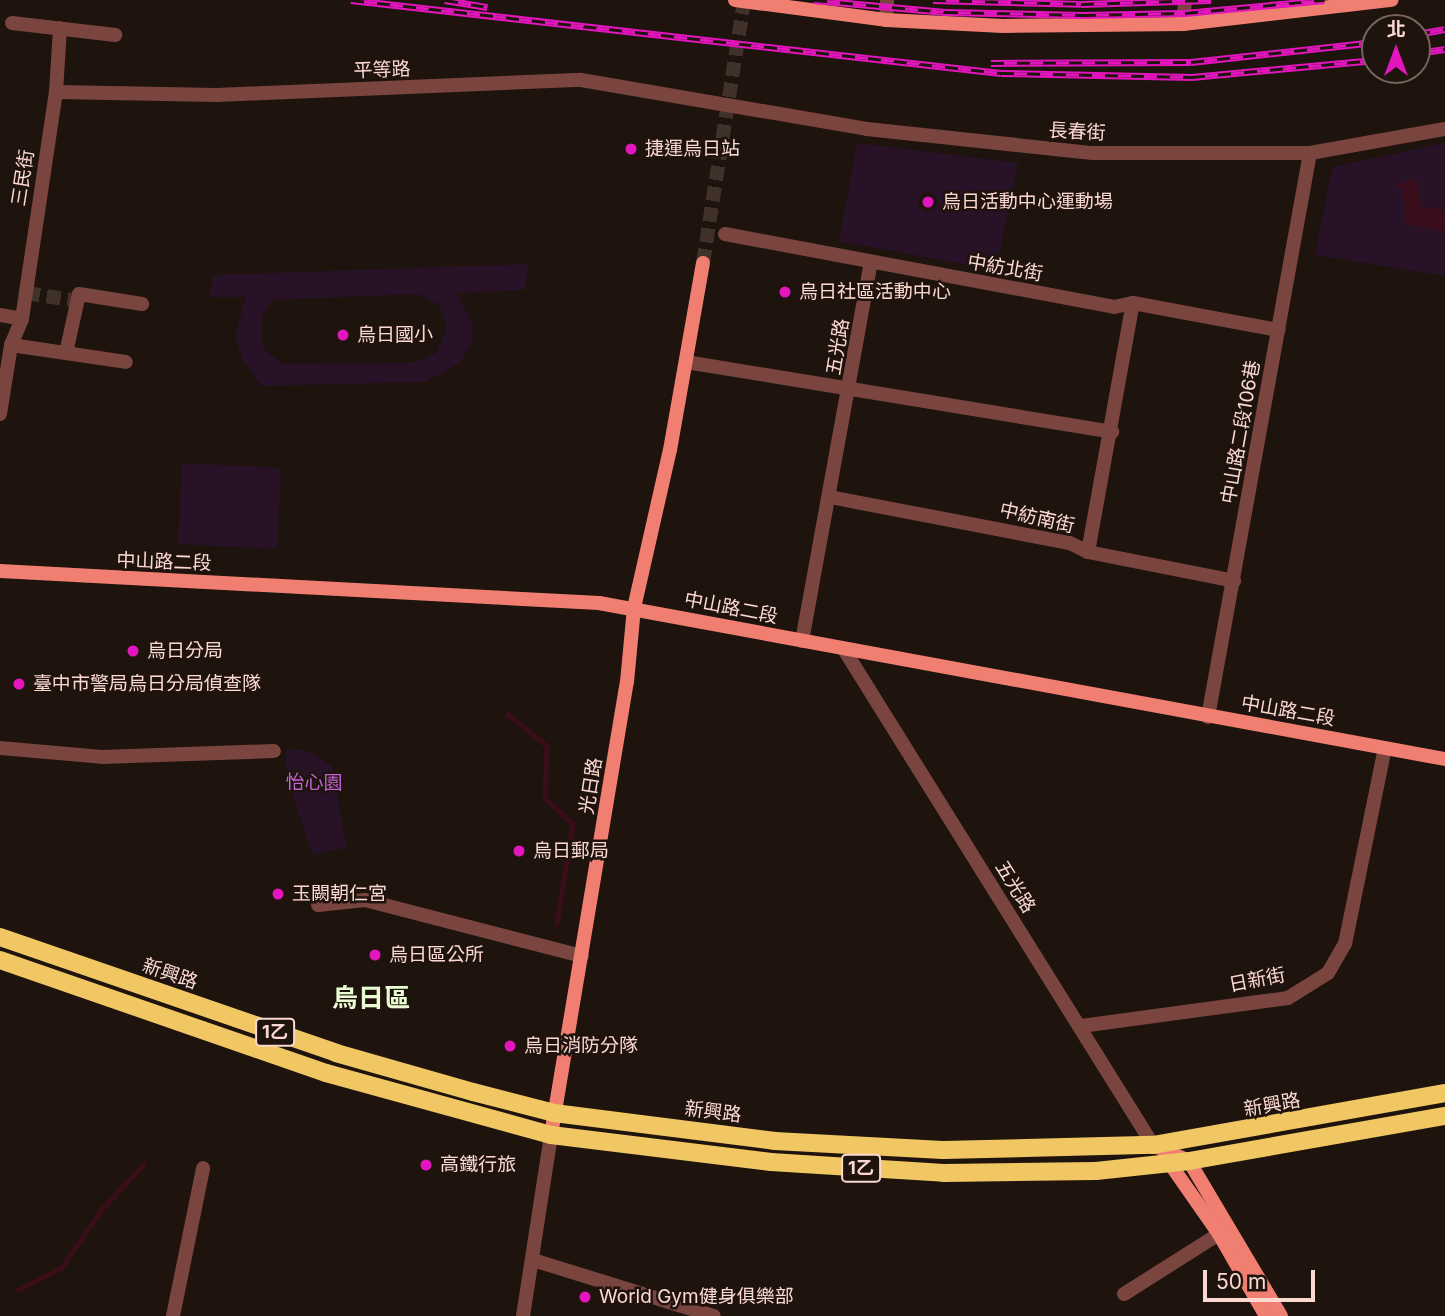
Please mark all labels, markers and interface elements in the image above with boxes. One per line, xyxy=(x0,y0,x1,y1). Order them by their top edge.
north arrow xyxy=(1361,14,1431,84)
text: 北 xyxy=(1386,18,1406,41)
street label: 平等路 xyxy=(353,58,411,82)
street label: 長春街 xyxy=(1048,119,1106,145)
place label: 捷運烏日站 xyxy=(645,138,740,160)
marker: 捷運烏日站 xyxy=(623,141,639,157)
street label: 三民街 xyxy=(7,148,39,208)
place label: 烏日活動中心運動場 xyxy=(942,191,1113,213)
marker: 烏日活動中心運動場 xyxy=(920,194,936,210)
street label: 中紡北街 xyxy=(966,250,1044,286)
place label: 烏日社區活動中心 xyxy=(799,281,951,303)
marker: 烏日社區活動中心 xyxy=(777,284,793,300)
street label: 五光路 xyxy=(822,317,854,377)
place label: 烏日國小 xyxy=(357,324,433,346)
marker: 烏日國小 xyxy=(335,327,351,343)
street label: 中山路二段106巷 xyxy=(1217,358,1265,506)
street label: 中紡南街 xyxy=(997,498,1077,538)
street label: 中山路二段 xyxy=(116,549,212,575)
street label: 中山路二段 xyxy=(682,588,780,628)
place label: 烏日分局 xyxy=(147,640,223,662)
marker: 烏日分局 xyxy=(125,643,141,659)
place label: 臺中市警局烏日分局偵查隊 xyxy=(33,673,261,695)
marker: 臺中市警局烏日分局偵查隊 xyxy=(11,676,27,692)
street label: 中山路二段 xyxy=(1239,692,1337,730)
street label: 光日路 xyxy=(575,756,607,816)
park label: 怡心園 xyxy=(286,772,342,794)
place label: 烏日郵局 xyxy=(533,840,609,862)
marker: 烏日郵局 xyxy=(511,843,527,859)
street label: 五光路 xyxy=(990,857,1040,917)
place label: 玉闕朝仁宮 xyxy=(292,883,387,905)
marker: 玉闕朝仁宮 xyxy=(270,886,286,902)
place label: 烏日區公所 xyxy=(389,944,484,966)
marker: 烏日區公所 xyxy=(367,947,383,963)
street label: 新興路 xyxy=(139,954,201,994)
street label: 日新街 xyxy=(1227,963,1287,997)
district label: 烏日區 xyxy=(332,982,410,1014)
road number: 1乙 xyxy=(254,1017,296,1046)
place label: 烏日消防分隊 xyxy=(524,1035,638,1057)
marker: 烏日消防分隊 xyxy=(502,1038,518,1054)
street label: 新興路 xyxy=(1242,1089,1302,1121)
street label: 新興路 xyxy=(683,1097,743,1127)
place label: 高鐵行旅 xyxy=(440,1154,516,1176)
road number: 1乙 xyxy=(840,1154,882,1182)
marker: 高鐵行旅 xyxy=(418,1157,434,1173)
scale bar xyxy=(1207,1256,1319,1300)
text: 50 m xyxy=(1216,1269,1266,1294)
place label: World Gym健身俱樂部 xyxy=(599,1286,794,1308)
marker: World Gym健身俱樂部 xyxy=(577,1289,593,1305)

